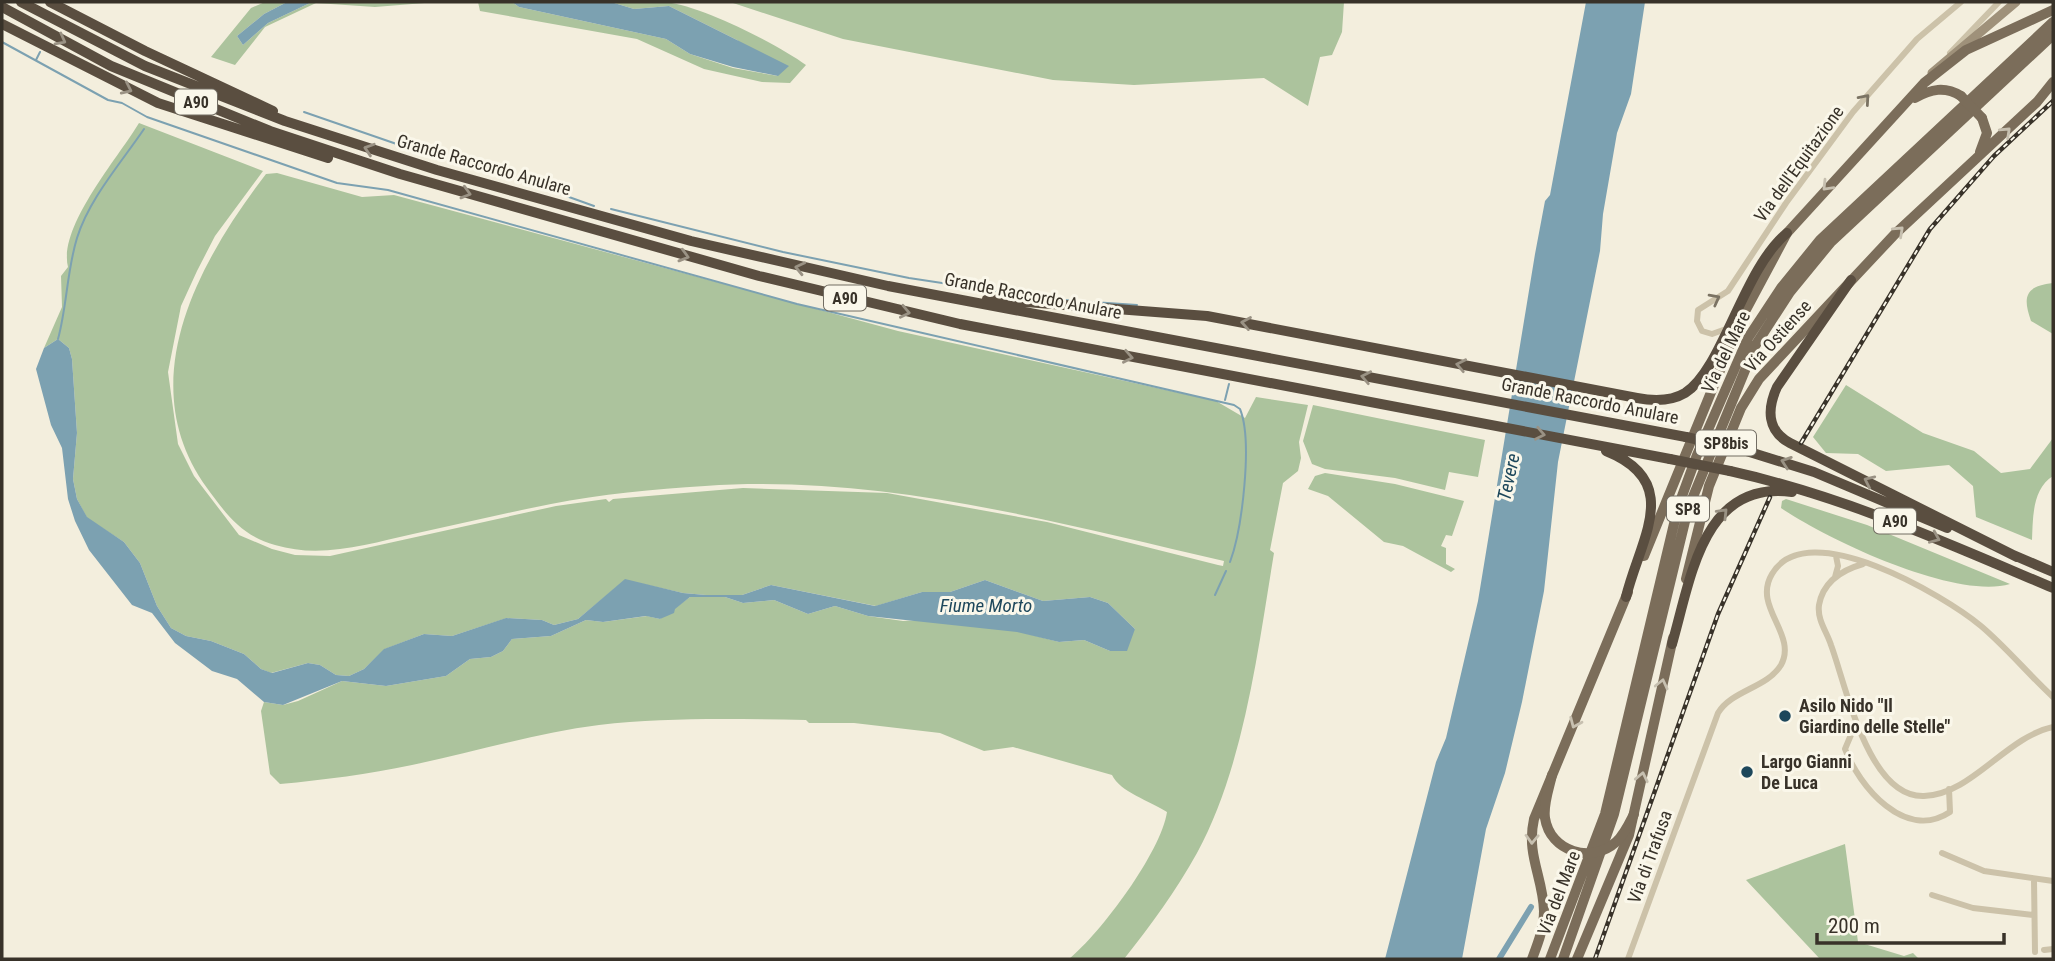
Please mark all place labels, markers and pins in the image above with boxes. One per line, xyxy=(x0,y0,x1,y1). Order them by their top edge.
place label: Asilo Nido "Il Giardino delle Stelle" xyxy=(1799,695,1951,737)
marker: Asilo Nido "Il Giardino delle Stelle" xyxy=(1777,708,1793,724)
place label: Largo Gianni De Luca xyxy=(1761,751,1852,793)
marker: Largo Gianni De Luca xyxy=(1739,764,1755,780)

